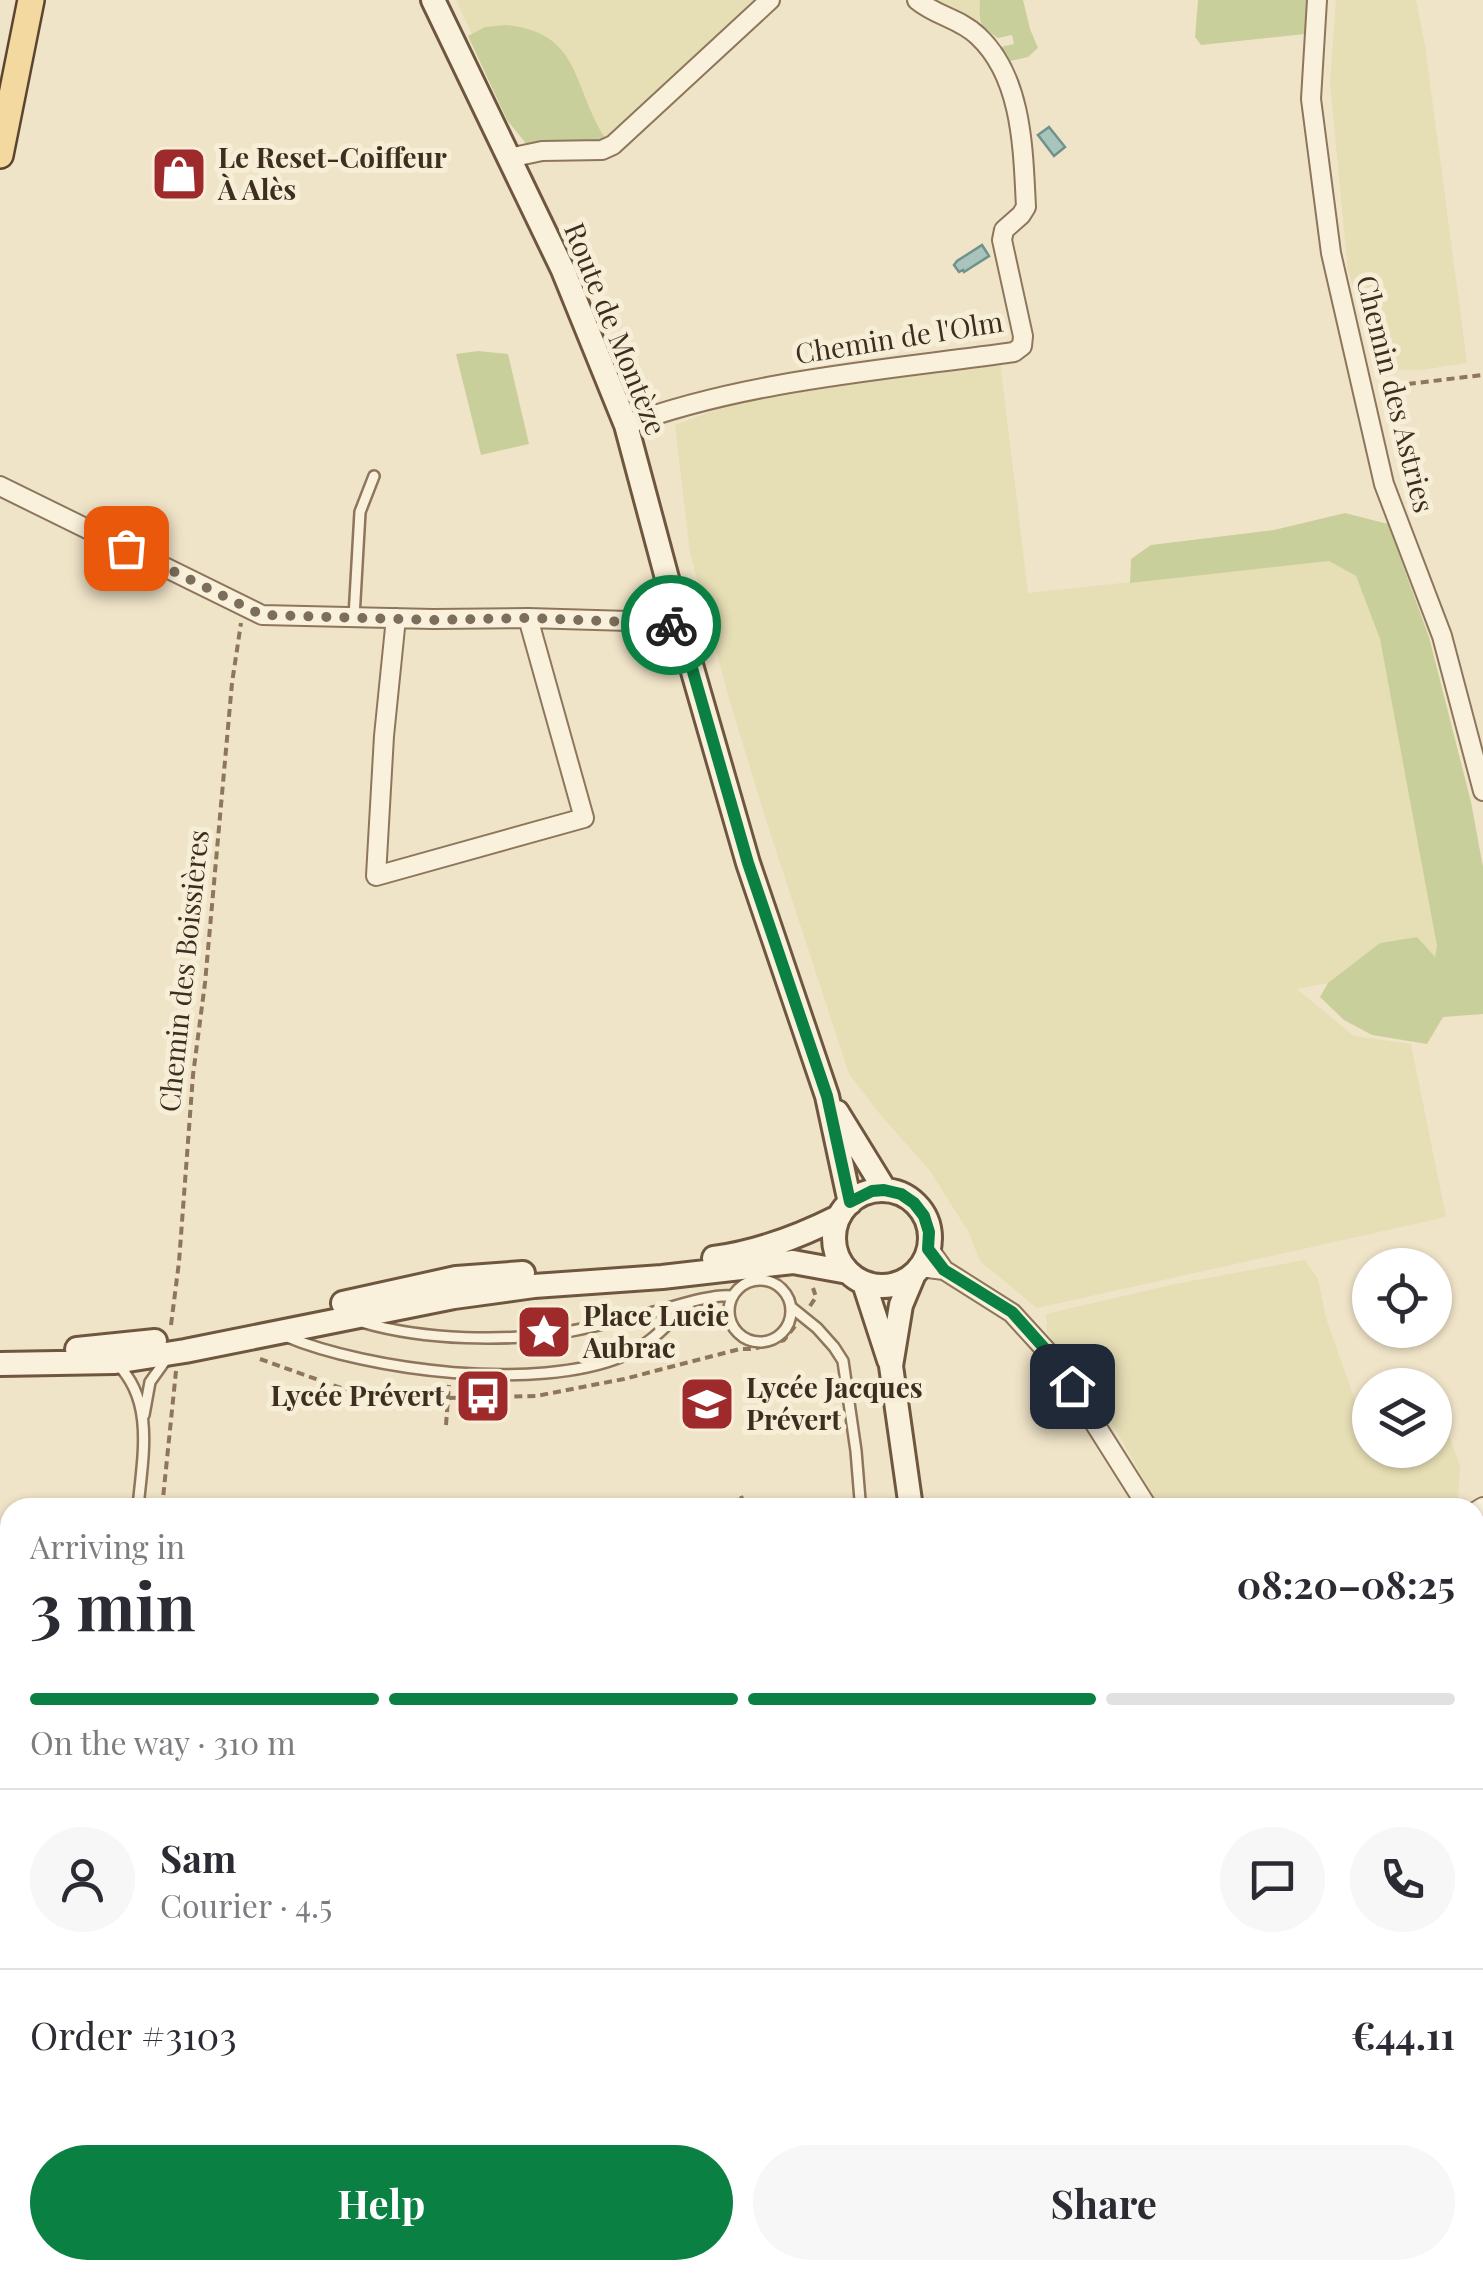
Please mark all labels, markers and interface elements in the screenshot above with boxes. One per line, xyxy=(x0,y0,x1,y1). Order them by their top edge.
place label: Le Reset-Coiffeur À Alès xyxy=(217,138,447,207)
shop icon: Le Reset-Coiffeur À Alès xyxy=(149,144,209,204)
street label: Route de Montèze xyxy=(557,217,676,440)
street label: Chemin des Astries xyxy=(1349,271,1444,516)
street label: Chemin de l'Olm xyxy=(792,302,1005,371)
pin xyxy=(84,506,169,591)
icon: bag xyxy=(99,521,154,576)
courier xyxy=(621,575,721,675)
icon: bike xyxy=(644,598,699,653)
street label: Chemin des Boissières xyxy=(149,828,216,1114)
map controls xyxy=(1352,1248,1452,1468)
button: locate xyxy=(1352,1248,1452,1348)
place label: Place Lucie Aubrac xyxy=(582,1296,729,1365)
place icon: Place Lucie Aubrac xyxy=(514,1302,574,1362)
pin xyxy=(1030,1344,1115,1429)
icon: home xyxy=(1045,1359,1100,1414)
bus stop icon: Lycée Prévert xyxy=(453,1366,513,1426)
place label: Lycée Jacques Prévert xyxy=(746,1368,923,1437)
button: layers xyxy=(1352,1368,1452,1468)
school or university icon: Lycée Jacques Prévert xyxy=(677,1374,737,1434)
place label: Lycée Prévert xyxy=(271,1376,444,1413)
text: Arriving in xyxy=(30,1524,185,1567)
text: 08:20–08:25 xyxy=(1237,1558,1455,1609)
text: 3 min xyxy=(30,1561,196,1647)
text: On the way · 310 m xyxy=(30,1720,296,1763)
button: person xyxy=(30,1827,135,1932)
button: chat xyxy=(1220,1827,1325,1932)
button: phone xyxy=(1350,1827,1455,1932)
text: Sam xyxy=(160,1832,236,1883)
text: Courier · 4.5 xyxy=(160,1883,332,1926)
text: Order #3103 xyxy=(30,2009,237,2060)
text: €44.11 xyxy=(1351,2009,1455,2060)
button: Help xyxy=(30,2145,733,2260)
button: Share xyxy=(753,2145,1455,2260)

